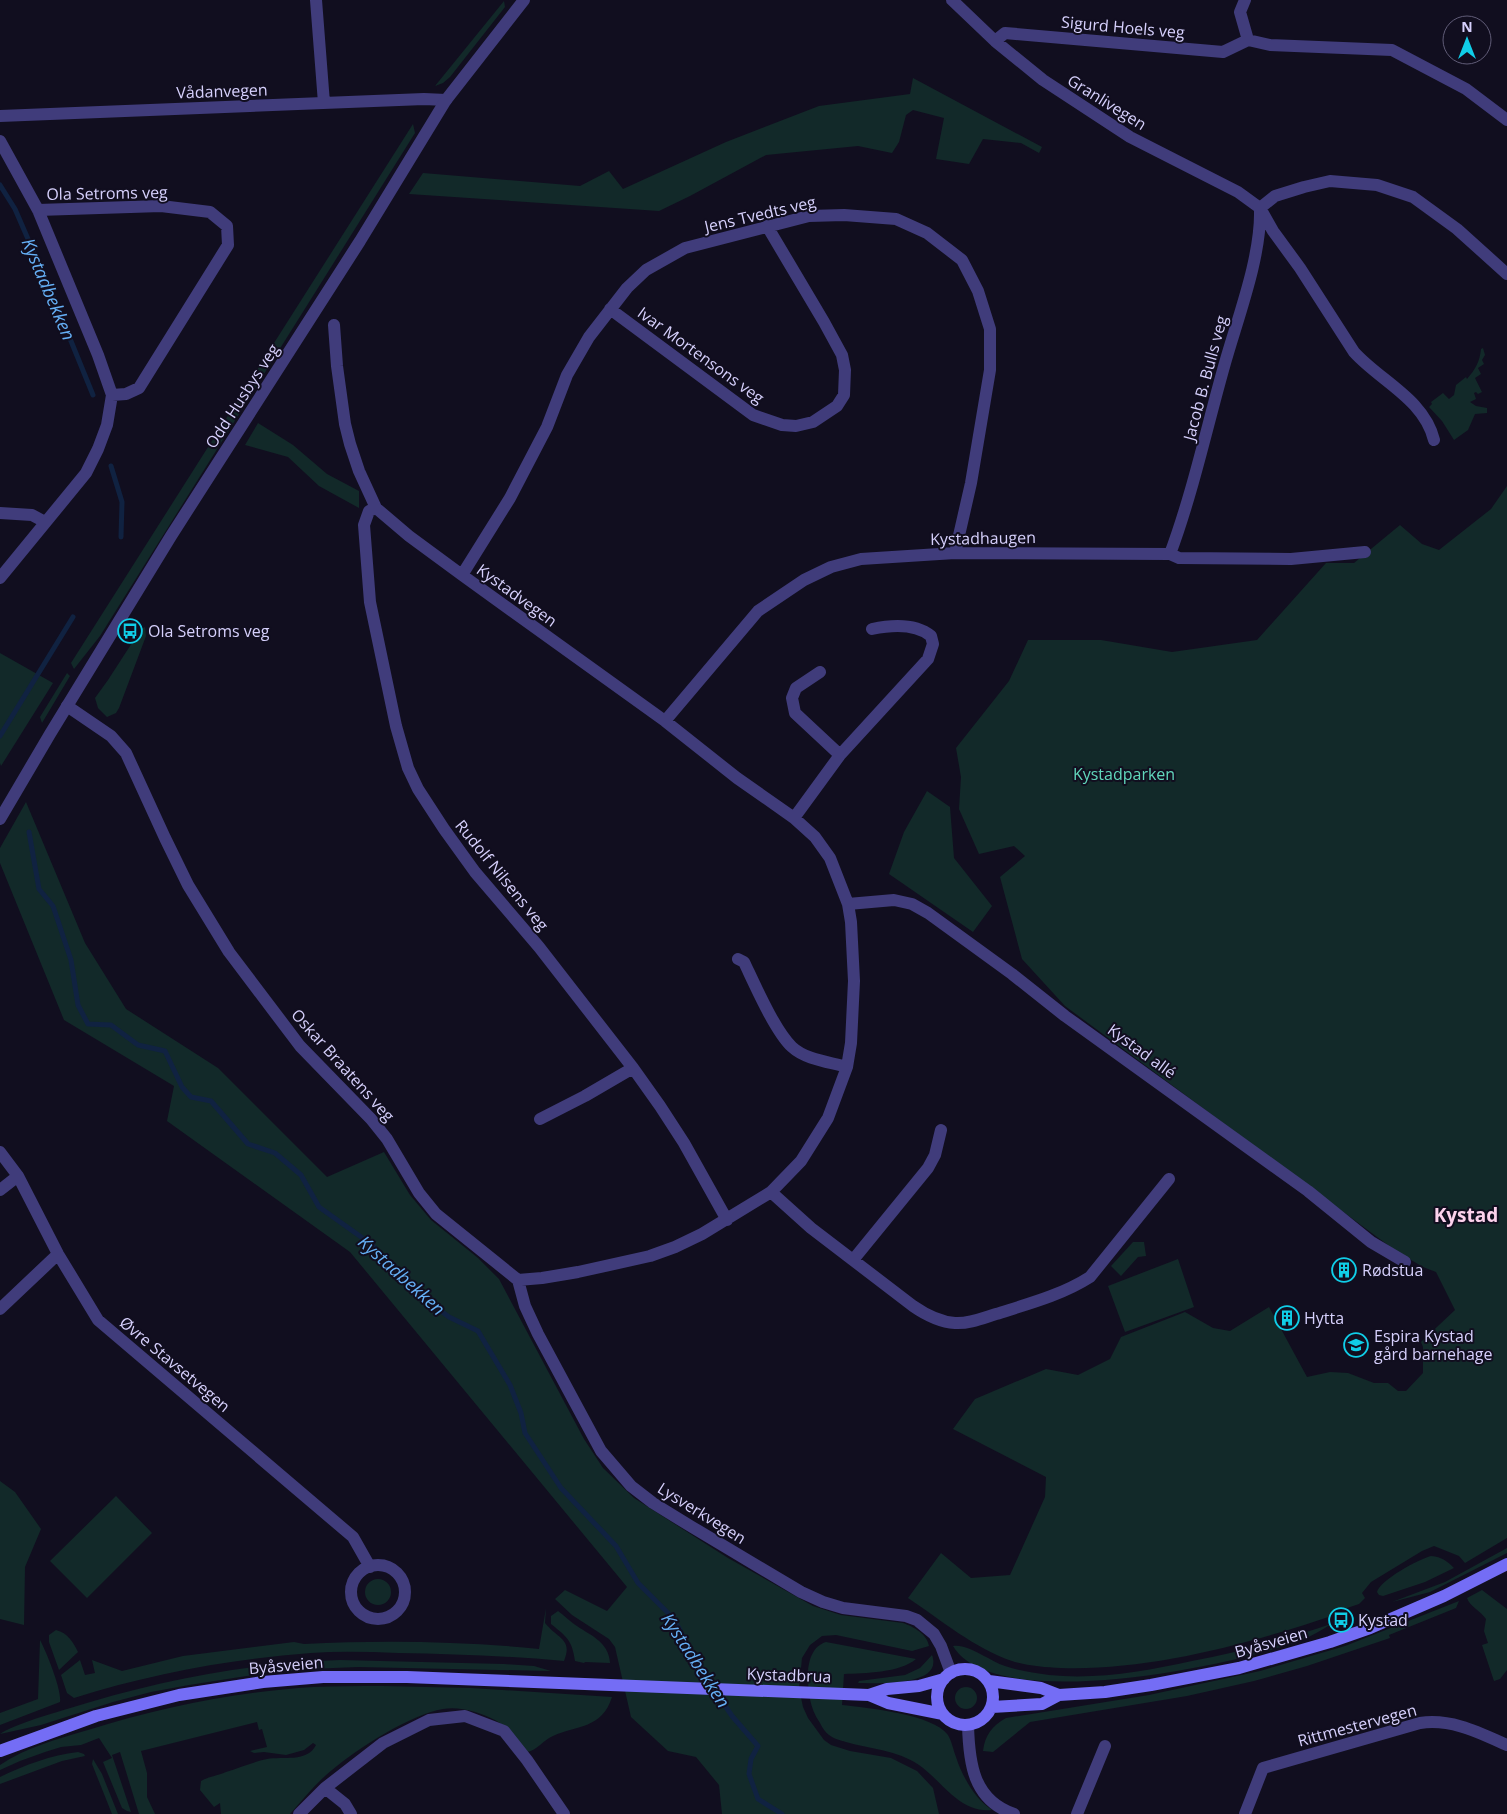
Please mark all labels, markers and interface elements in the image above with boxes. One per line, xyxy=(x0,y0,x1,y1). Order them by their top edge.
street label: Sigurd Hoels veg xyxy=(1060,11,1186,43)
north arrow xyxy=(1442,15,1492,65)
text: N xyxy=(1461,17,1473,36)
street label: Granlivegen xyxy=(1063,69,1151,135)
street label: Vådanvegen xyxy=(176,78,268,104)
street label: Ola Setroms veg xyxy=(46,181,168,205)
street label: Jens Tvedts veg xyxy=(700,190,818,238)
water label: Kystadbekken xyxy=(17,234,81,344)
street label: Ivar Mortensons veg xyxy=(633,302,769,409)
street label: Jacob B. Bulls veg xyxy=(1177,313,1232,445)
street label: Odd Husbys veg xyxy=(200,339,284,453)
street label: Kystadhaugen xyxy=(930,526,1036,550)
street label: Kystadvegen xyxy=(472,558,562,632)
bus stop icon: Ola Setroms veg xyxy=(117,618,143,644)
place label: Ola Setroms veg xyxy=(148,620,270,642)
park label: Kystadparken xyxy=(1073,763,1175,785)
street label: Rudolf Nilsens veg xyxy=(450,815,554,935)
street label: Oskar Braatens veg xyxy=(286,1004,400,1126)
street label: Kystad allé xyxy=(1103,1019,1181,1083)
district label: Kystad xyxy=(1434,1202,1498,1228)
water label: Kystadbekken xyxy=(353,1230,451,1320)
building icon: Rødstua xyxy=(1331,1257,1357,1283)
place label: Rødstua xyxy=(1362,1259,1423,1281)
building icon: Hytta xyxy=(1274,1305,1300,1331)
place label: Hytta xyxy=(1304,1307,1344,1329)
street label: Øvre Stavsetvegen xyxy=(115,1311,235,1417)
place label: Espira Kystad gård barnehage xyxy=(1374,1325,1492,1365)
school or university icon: Espira Kystad gård barnehage xyxy=(1343,1332,1369,1358)
street label: Lysverkvegen xyxy=(654,1477,750,1549)
bus stop icon: Kystad xyxy=(1328,1607,1354,1633)
water label: Kystadbekken xyxy=(656,1608,736,1712)
place label: Kystad xyxy=(1358,1609,1408,1631)
street label: Byåsveien xyxy=(1232,1621,1310,1663)
street label: Byåsveien xyxy=(248,1651,324,1679)
street label: Kystadbrua xyxy=(746,1663,832,1687)
street label: Rittmestervegen xyxy=(1295,1699,1419,1751)

